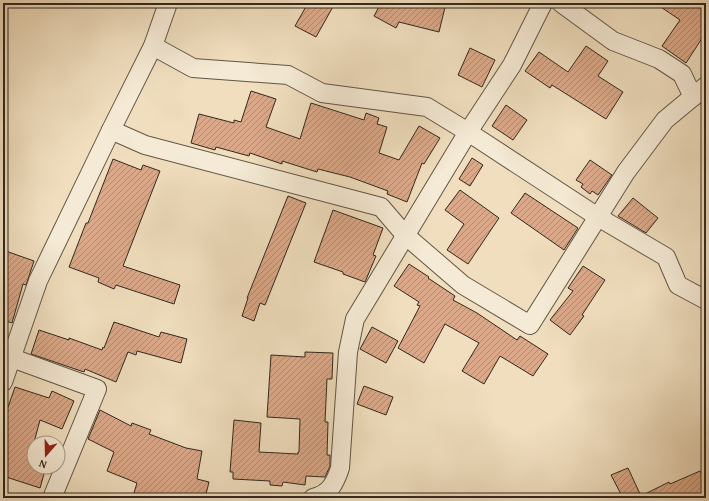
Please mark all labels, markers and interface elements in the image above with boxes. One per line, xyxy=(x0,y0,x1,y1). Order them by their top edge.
north arrow xyxy=(26,435,66,475)
text: N xyxy=(36,455,49,473)

